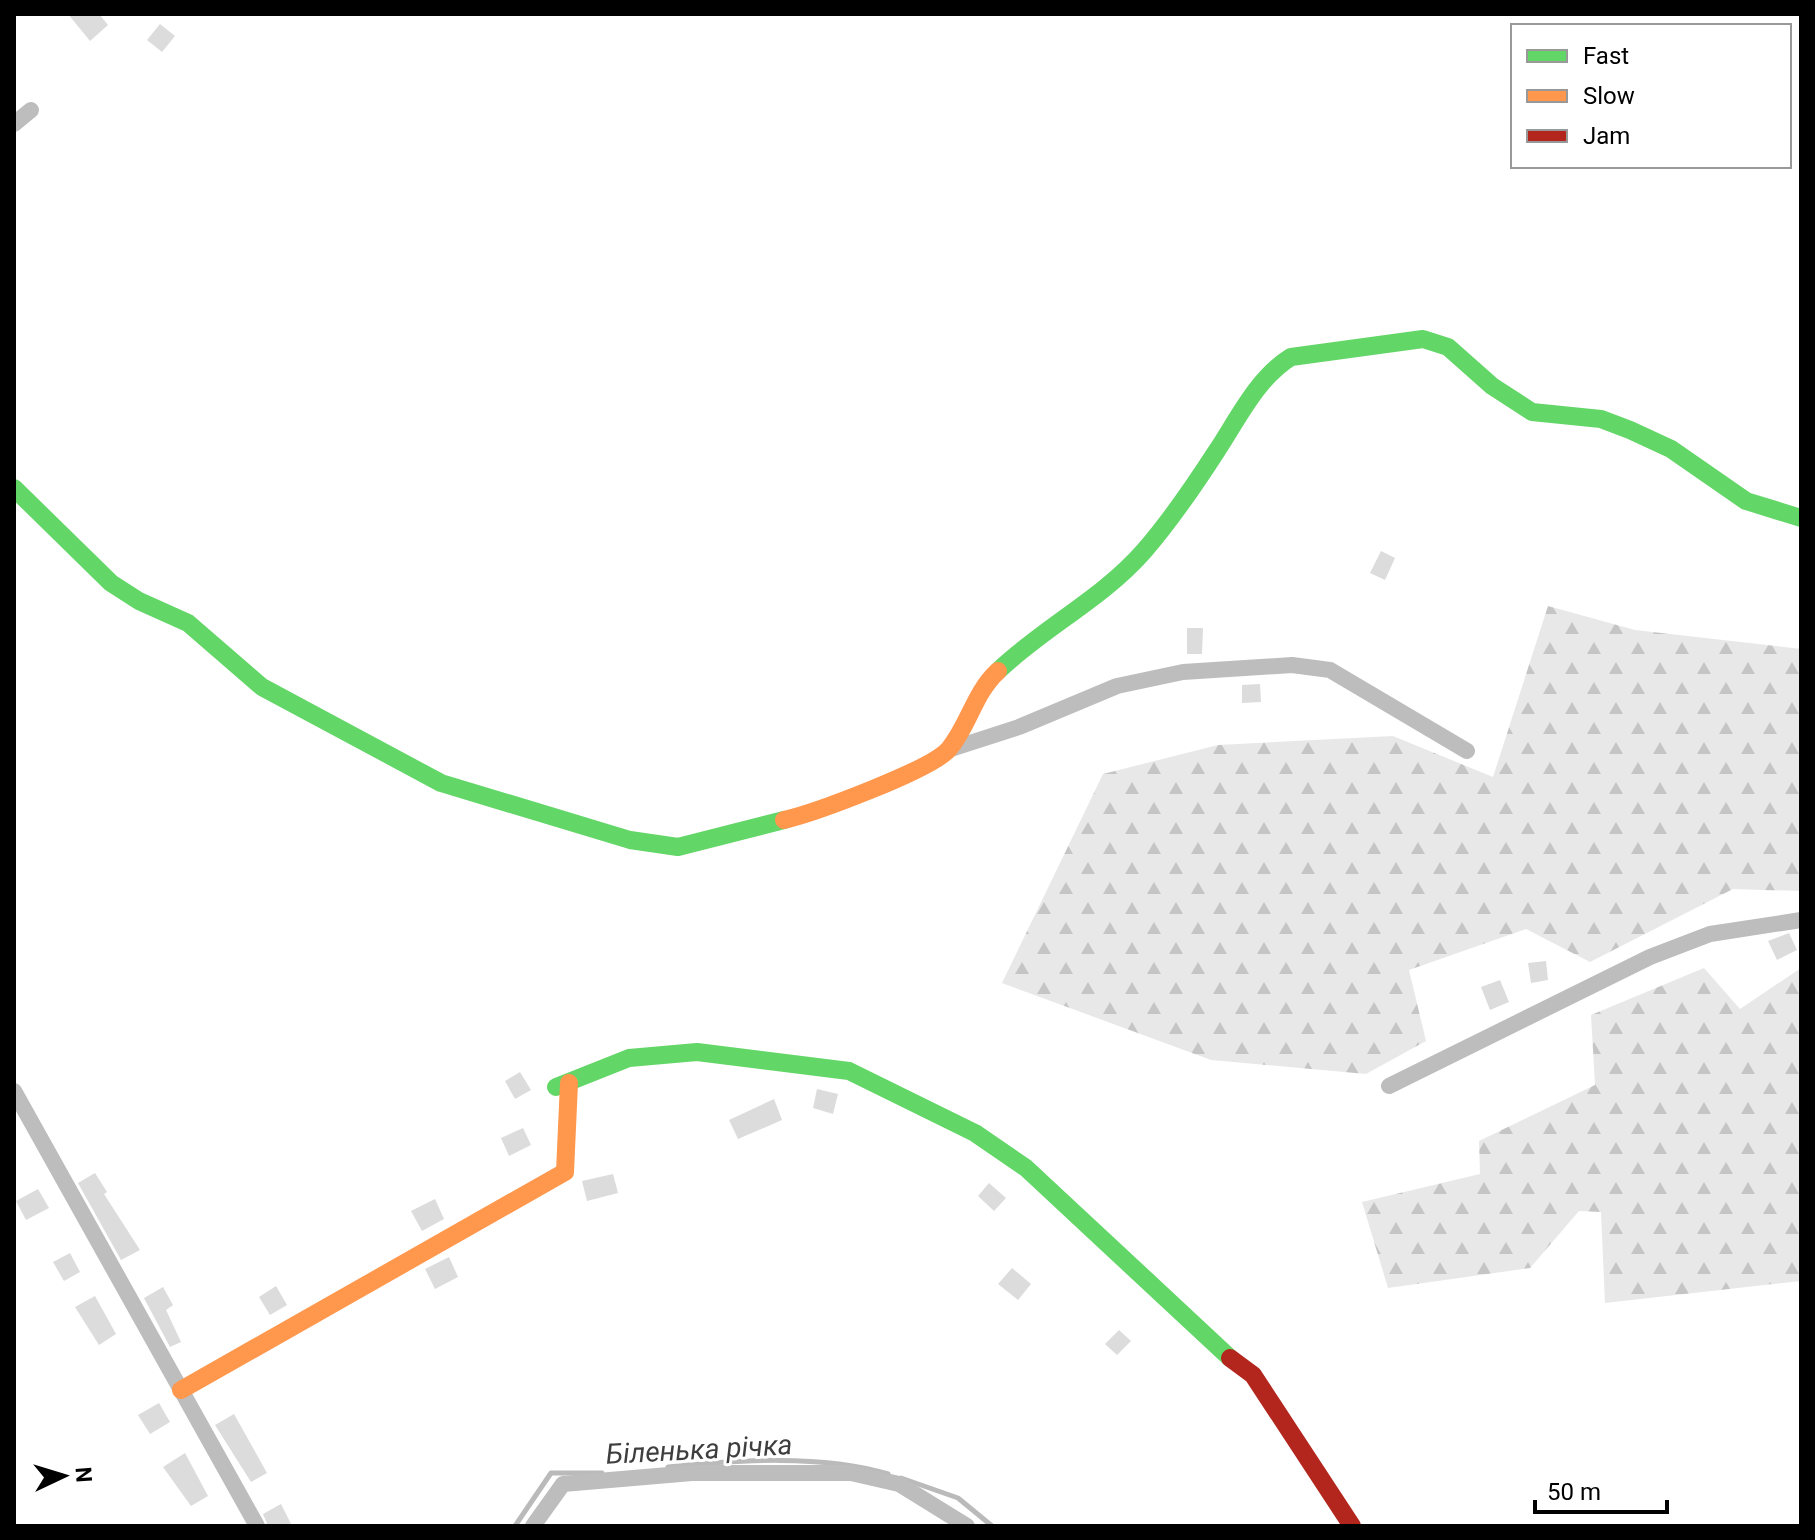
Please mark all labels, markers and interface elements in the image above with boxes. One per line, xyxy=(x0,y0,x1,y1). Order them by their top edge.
legend xyxy=(1511,24,1791,168)
text: Fast xyxy=(1583,42,1629,70)
text: Slow xyxy=(1583,82,1635,110)
text: Jam xyxy=(1583,122,1630,150)
water label: Біленька річка xyxy=(605,1428,793,1471)
north arrow xyxy=(24,1436,104,1516)
scale bar xyxy=(1535,1464,1667,1514)
text: N xyxy=(70,1466,96,1483)
text: 50 m xyxy=(1547,1478,1601,1506)

